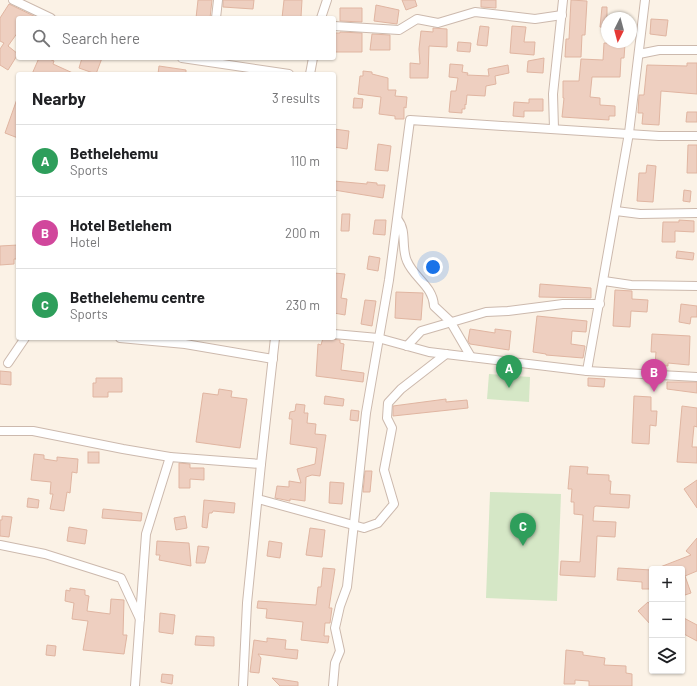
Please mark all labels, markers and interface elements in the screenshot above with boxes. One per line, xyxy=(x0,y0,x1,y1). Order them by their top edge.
north arrow xyxy=(601,12,637,48)
search box xyxy=(16,16,336,60)
icon: search xyxy=(30,27,52,49)
text: Search here xyxy=(62,29,140,47)
text: Nearby xyxy=(32,88,86,108)
text: 3 results xyxy=(272,90,320,106)
text: Bethelehemu xyxy=(70,144,158,162)
text: A xyxy=(41,153,49,169)
text: 110 m xyxy=(290,153,320,169)
text: Sports xyxy=(70,162,108,178)
text: Hotel Betlehem xyxy=(70,216,172,234)
text: B xyxy=(41,225,49,241)
text: 200 m xyxy=(285,225,320,241)
text: Hotel xyxy=(70,234,100,250)
your location xyxy=(423,257,443,277)
text: Bethelehemu centre xyxy=(70,288,205,306)
text: C xyxy=(41,297,49,313)
text: 230 m xyxy=(286,297,320,313)
text: Sports xyxy=(70,306,108,322)
pin: A xyxy=(496,355,522,388)
pin: B xyxy=(641,359,667,392)
pin: C xyxy=(510,513,536,546)
map controls xyxy=(649,566,685,674)
button: + xyxy=(649,566,685,602)
button: − xyxy=(649,602,685,638)
button: layers xyxy=(649,638,685,674)

